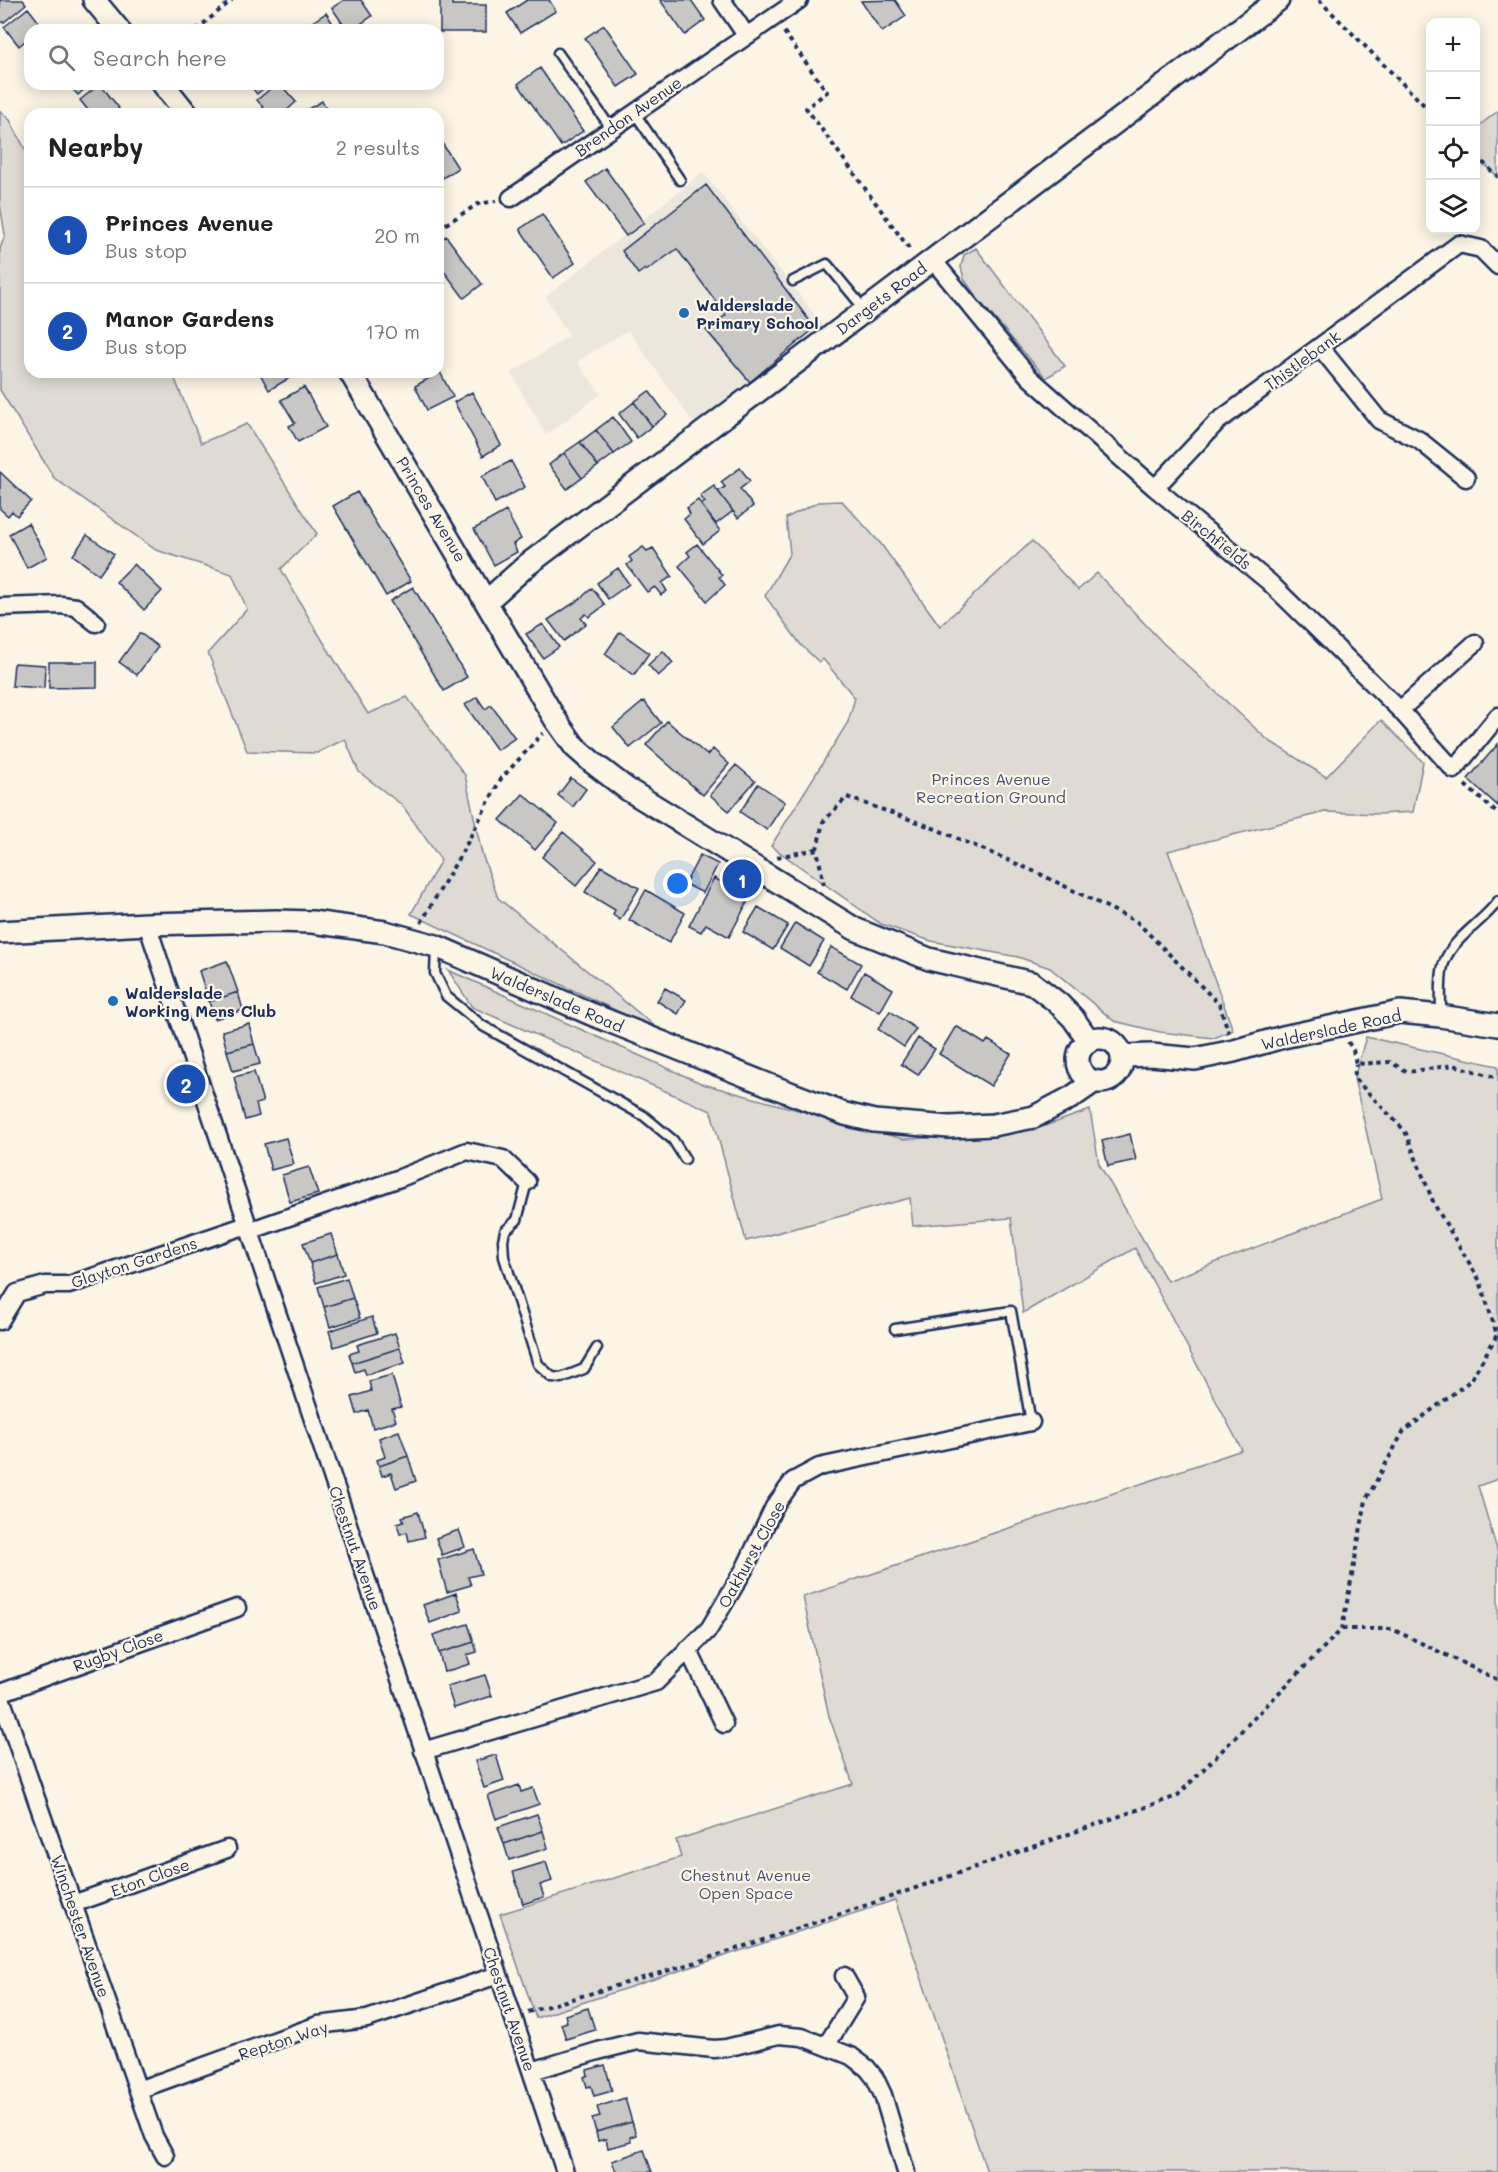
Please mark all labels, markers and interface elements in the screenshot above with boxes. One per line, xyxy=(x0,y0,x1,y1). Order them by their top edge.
map controls xyxy=(1426,18,1480,234)
button: + xyxy=(1426,18,1480,72)
search box xyxy=(24,24,444,90)
icon: search xyxy=(45,41,78,74)
text: Search here xyxy=(93,43,227,72)
street label: Brendon Avenue xyxy=(570,71,686,161)
button: − xyxy=(1426,72,1480,126)
button: locate xyxy=(1426,126,1480,180)
text: Nearby xyxy=(48,130,143,164)
text: 2 results xyxy=(336,134,420,160)
button: layers xyxy=(1426,180,1480,234)
text: Princes Avenue xyxy=(105,208,273,237)
text: 1 xyxy=(63,222,72,248)
text: 20 m xyxy=(374,222,420,248)
text: Bus stop xyxy=(105,237,187,263)
street label: Dargets Road xyxy=(832,257,930,339)
place label: Walderslade Primary School xyxy=(696,294,819,333)
text: Manor Gardens xyxy=(105,304,274,333)
marker: Walderslade Primary School xyxy=(677,306,691,320)
text: 2 xyxy=(62,318,73,344)
text: 170 m xyxy=(365,318,420,344)
street label: Thistlebank xyxy=(1260,325,1344,395)
text: Bus stop xyxy=(105,333,187,359)
street label: Princes Avenue xyxy=(392,453,472,565)
street label: Birchfields xyxy=(1178,504,1256,574)
park label: Princes Avenue Recreation Ground xyxy=(916,768,1066,807)
pin: 1 xyxy=(722,856,762,902)
your location xyxy=(663,869,692,898)
street label: Walderslade Road xyxy=(487,961,627,1037)
place label: Walderslade Working Mens Club xyxy=(125,982,276,1021)
marker: Walderslade Working Mens Club xyxy=(106,994,120,1008)
street label: Walderslade Road xyxy=(1259,1004,1403,1054)
pin: 2 xyxy=(166,1062,206,1106)
street label: Glayton Gardens xyxy=(68,1232,200,1292)
street label: Chestnut Avenue xyxy=(325,1483,387,1613)
street label: Oakhurst Close xyxy=(713,1497,789,1611)
street label: Rugby Close xyxy=(70,1624,166,1676)
street label: Winchester Avenue xyxy=(47,1852,115,2000)
street label: Eton Close xyxy=(108,1853,192,1901)
park label: Chestnut Avenue Open Space xyxy=(681,1864,811,1903)
street label: Chestnut Avenue xyxy=(479,1944,541,2074)
street label: Repton Way xyxy=(236,2016,330,2064)

